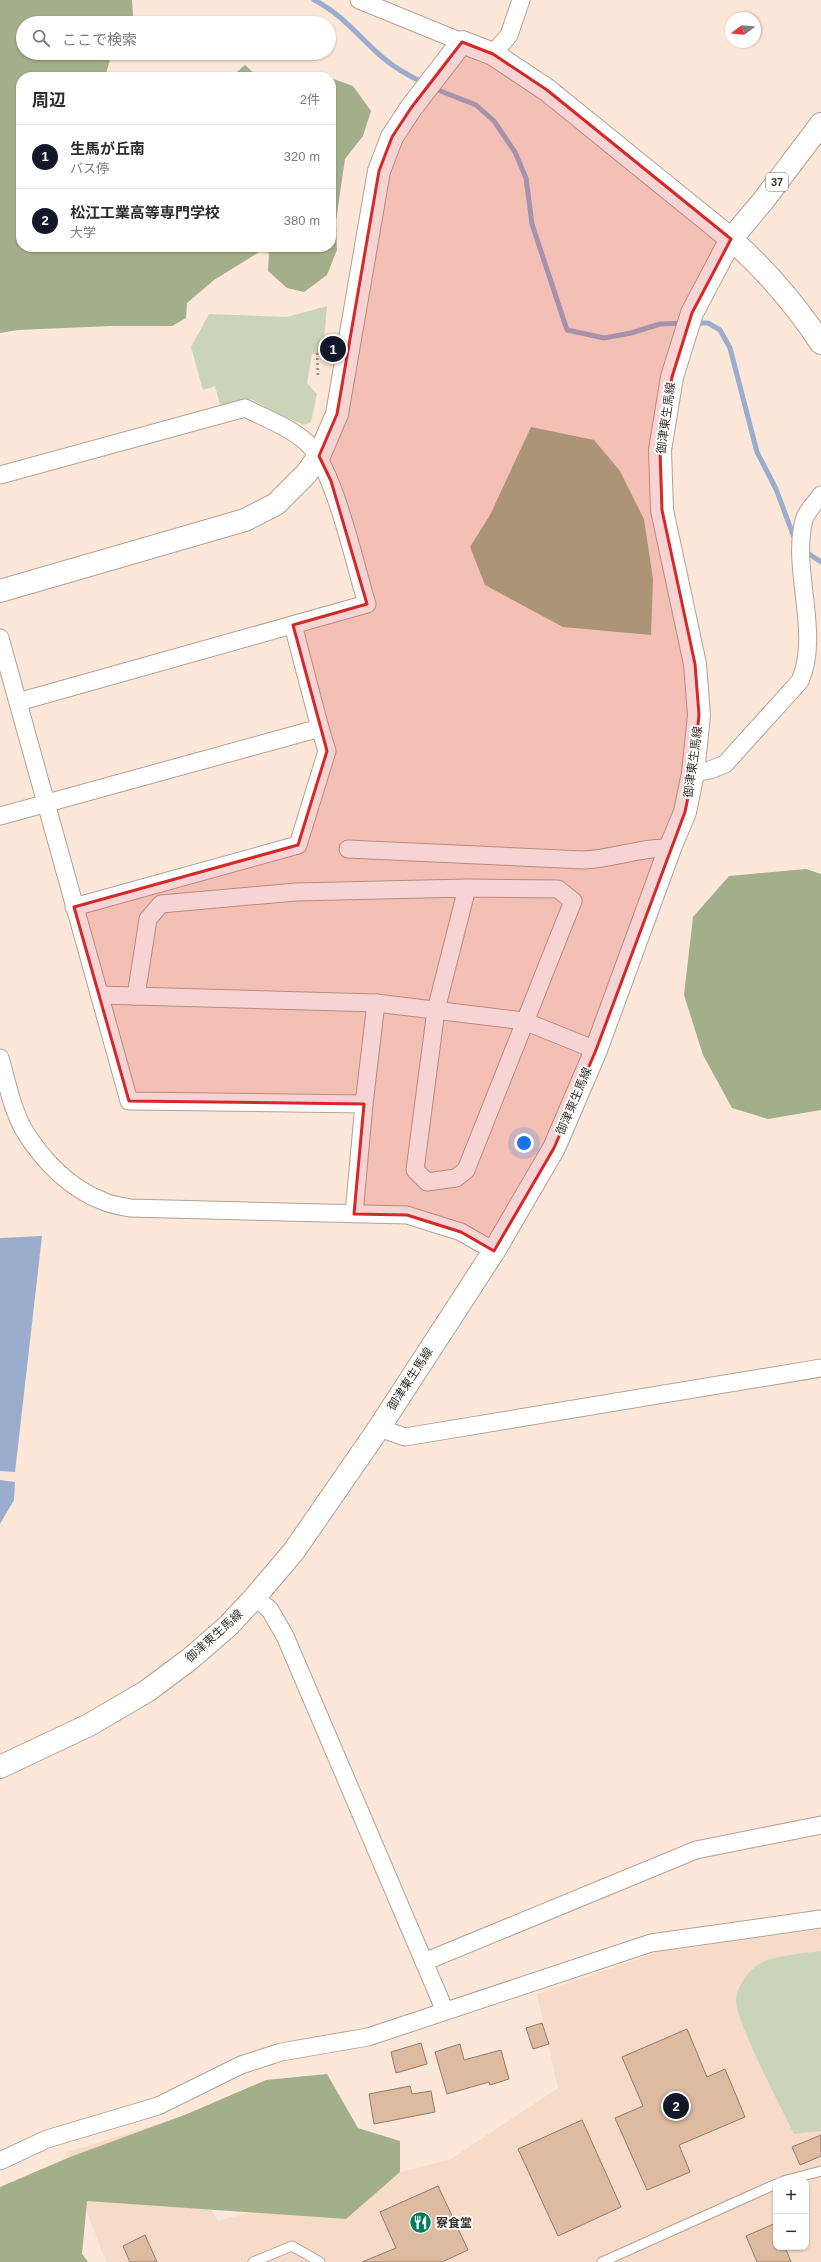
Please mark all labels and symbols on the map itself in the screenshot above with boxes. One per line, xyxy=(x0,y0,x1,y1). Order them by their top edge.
north arrow xyxy=(725,12,761,48)
road number: 37 xyxy=(766,173,788,191)
pin: 1 xyxy=(320,334,346,364)
street label: 御津東生馬線 xyxy=(654,381,678,455)
street label: 御津東生馬線 xyxy=(681,725,705,799)
street label: 御津東生馬線 xyxy=(553,1065,595,1137)
your location xyxy=(514,1133,534,1153)
street label: 御津東生馬線 xyxy=(385,1345,435,1413)
street label: 御津東生馬線 xyxy=(183,1607,245,1665)
pin: 2 xyxy=(663,2091,689,2121)
restaurant icon: 寮食堂 xyxy=(407,2210,433,2236)
place label: 寮食堂 xyxy=(436,2216,472,2230)

